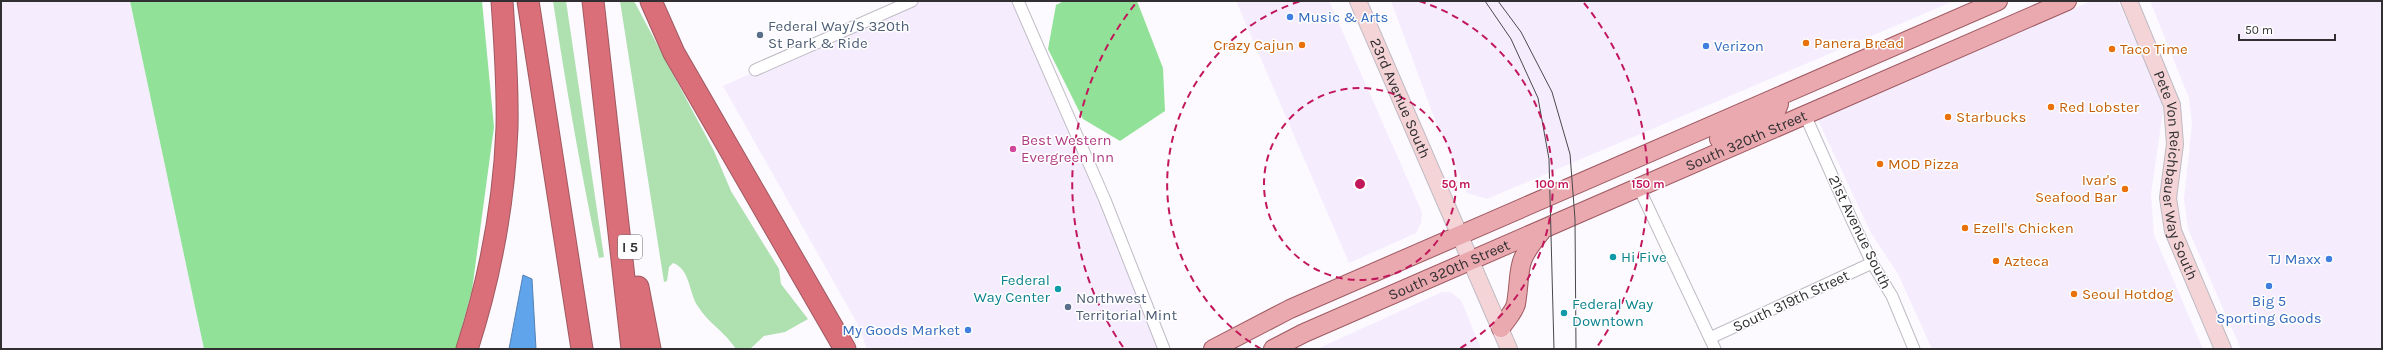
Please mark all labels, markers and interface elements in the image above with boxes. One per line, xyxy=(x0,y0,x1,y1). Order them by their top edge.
place label: Music & Arts xyxy=(1298,8,1388,26)
marker: Music & Arts xyxy=(1285,12,1295,22)
scale bar xyxy=(2239,16,2335,42)
place label: Federal Way/S 320th St Park & Ride xyxy=(768,17,910,52)
text: 50 m xyxy=(2245,23,2273,37)
marker: Federal Way/S 320th St Park & Ride xyxy=(755,30,765,40)
place label: Panera Bread xyxy=(1814,34,1904,52)
street label: 23rd Avenue South xyxy=(1366,35,1434,161)
place label: Crazy Cajun xyxy=(1213,36,1294,54)
place label: Verizon xyxy=(1714,37,1764,55)
marker: Panera Bread xyxy=(1801,38,1811,48)
marker: Crazy Cajun xyxy=(1297,40,1307,50)
place label: Taco Time xyxy=(2120,40,2188,58)
marker: Verizon xyxy=(1701,41,1711,51)
marker: Taco Time xyxy=(2107,44,2117,54)
street label: Pete Von Reichbauer Way South xyxy=(2150,68,2202,283)
place label: Red Lobster xyxy=(2059,98,2140,116)
marker: Red Lobster xyxy=(2046,102,2056,112)
street label: South 320th Street xyxy=(1683,106,1810,175)
place label: Starbucks xyxy=(1956,108,2026,126)
marker: Starbucks xyxy=(1943,112,1953,122)
place label: Best Western Evergreen Inn xyxy=(1021,131,1114,166)
marker: Best Western Evergreen Inn xyxy=(1008,144,1018,154)
place label: MOD Pizza xyxy=(1888,155,1959,173)
marker: MOD Pizza xyxy=(1875,159,1885,169)
place label: Ivar's Seafood Bar xyxy=(2035,171,2118,206)
street label: 21st Avenue South xyxy=(1825,172,1895,292)
centre of rings xyxy=(1353,177,1367,191)
text: 50 m xyxy=(1442,177,1471,191)
text: 100 m xyxy=(1535,177,1569,191)
text: 150 m xyxy=(1631,177,1665,191)
marker: Ivar's Seafood Bar xyxy=(2120,184,2130,194)
place label: Ezell's Chicken xyxy=(1973,219,2074,237)
marker: Ezell's Chicken xyxy=(1960,223,1970,233)
road number: I 5 xyxy=(618,235,642,259)
street label: South 320th Street xyxy=(1386,235,1513,304)
place label: Hi Five xyxy=(1621,248,1667,266)
place label: TJ Maxx xyxy=(2269,250,2321,268)
marker: Hi Five xyxy=(1608,252,1618,262)
place label: Azteca xyxy=(2004,252,2049,270)
marker: TJ Maxx xyxy=(2324,254,2334,264)
marker: Azteca xyxy=(1991,256,2001,266)
street label: South 319th Street xyxy=(1730,266,1852,336)
place label: Federal Way Center xyxy=(974,271,1051,306)
marker: Big 5 Sporting Goods xyxy=(2264,281,2274,291)
marker: Federal Way Center xyxy=(1053,284,1063,294)
place label: Seoul Hotdog xyxy=(2082,285,2174,303)
place label: Northwest Territorial Mint xyxy=(1076,289,1177,324)
marker: Seoul Hotdog xyxy=(2069,289,2079,299)
place label: Big 5 Sporting Goods xyxy=(2216,292,2322,327)
place label: Federal Way Downtown xyxy=(1572,295,1653,330)
marker: Northwest Territorial Mint xyxy=(1063,302,1073,312)
marker: Federal Way Downtown xyxy=(1559,308,1569,318)
place label: My Goods Market xyxy=(842,321,960,339)
marker: My Goods Market xyxy=(963,325,973,335)

